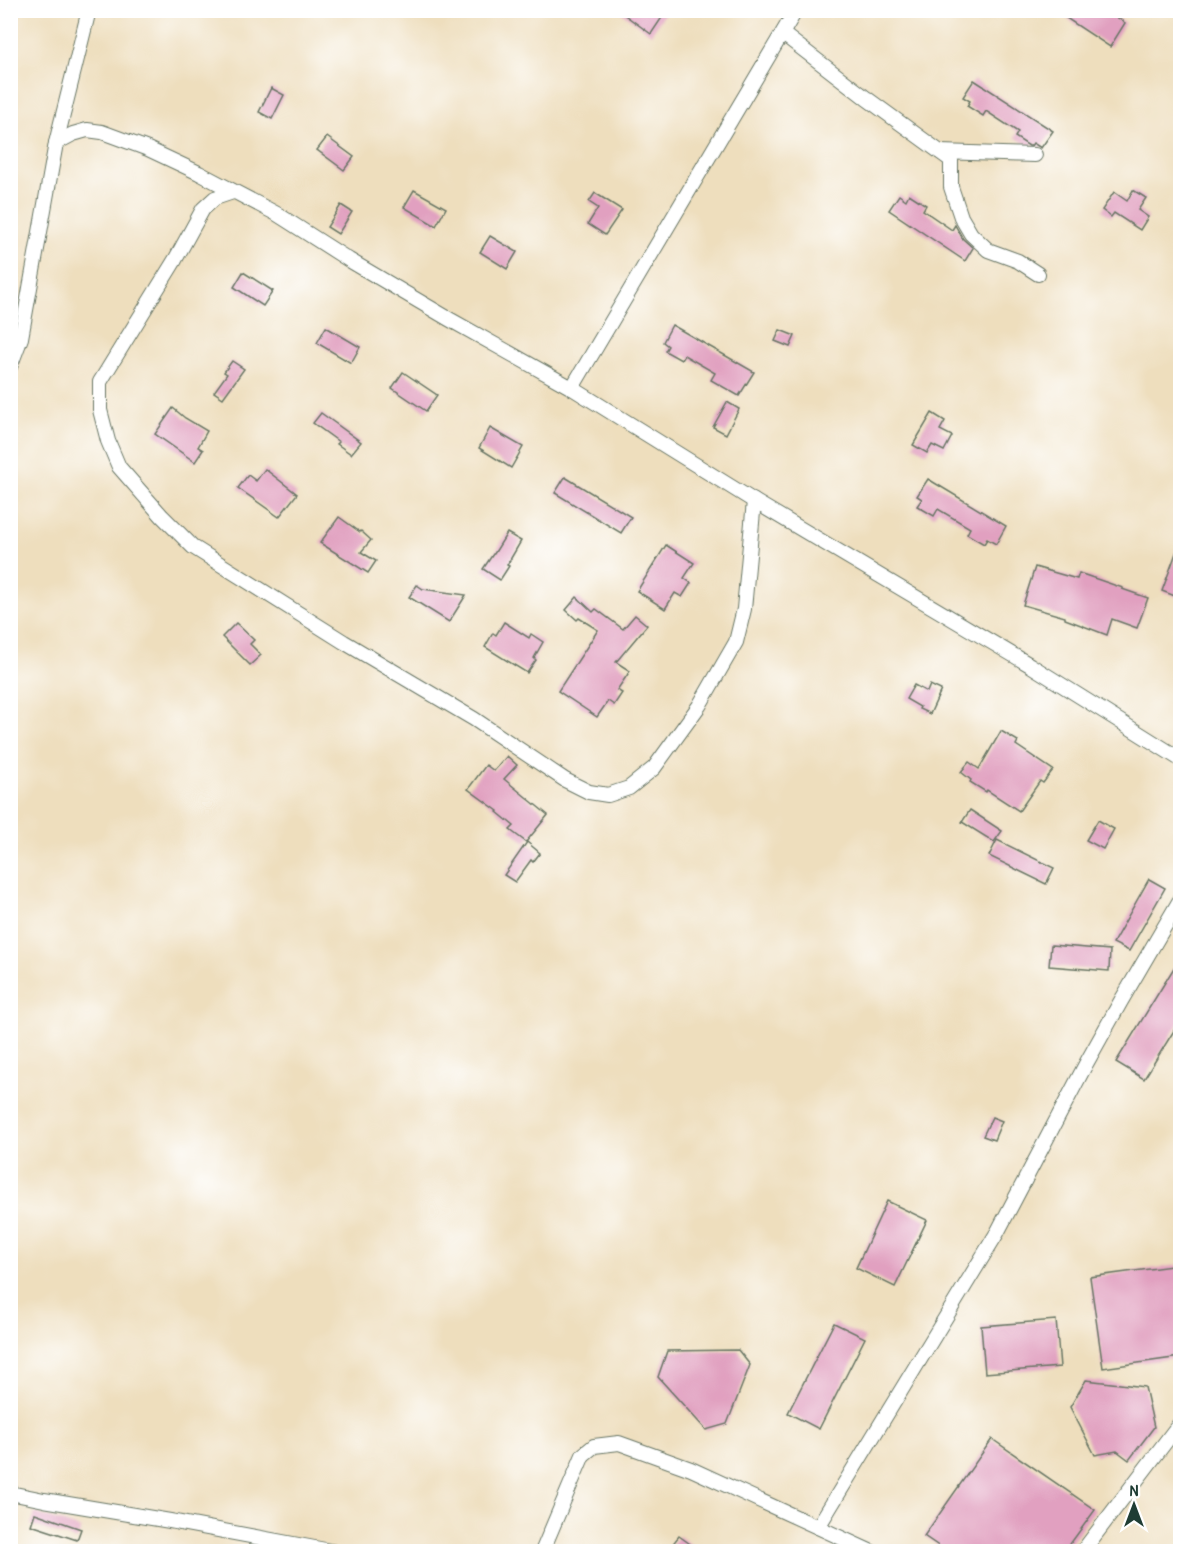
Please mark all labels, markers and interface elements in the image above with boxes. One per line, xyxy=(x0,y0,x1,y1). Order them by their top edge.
north arrow xyxy=(1104,1475,1164,1535)
text: N xyxy=(1130,1479,1139,1501)

